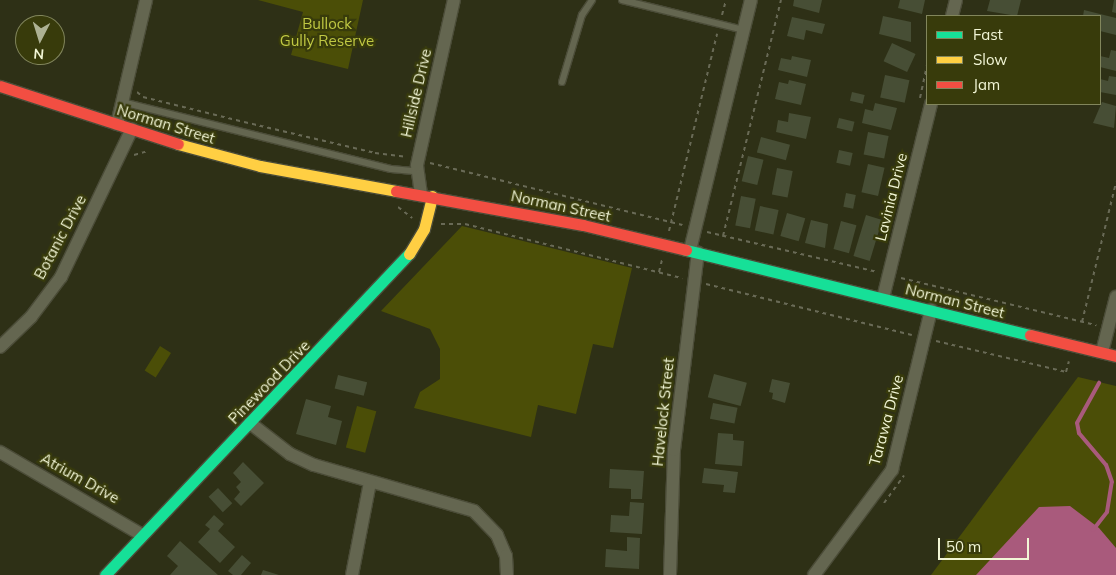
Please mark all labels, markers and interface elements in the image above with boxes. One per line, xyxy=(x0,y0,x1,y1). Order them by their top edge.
park label: Bullock Gully Reserve xyxy=(280,14,374,49)
north arrow xyxy=(15,15,65,65)
legend xyxy=(926,15,1101,105)
text: Fast xyxy=(973,25,1003,44)
text: N xyxy=(33,45,45,63)
street label: Hillside Drive xyxy=(397,47,435,139)
text: Slow xyxy=(973,50,1007,69)
text: Jam xyxy=(973,75,1000,94)
street label: Norman Street xyxy=(115,101,217,147)
street label: Lavinia Drive xyxy=(871,151,911,243)
street label: Norman Street xyxy=(509,187,613,225)
street label: Botanic Drive xyxy=(30,192,90,282)
street label: Norman Street xyxy=(904,280,1006,322)
street label: Pinewood Drive xyxy=(225,336,313,428)
street label: Havelock Street xyxy=(648,357,678,467)
street label: Tarawa Drive xyxy=(865,373,907,467)
street label: Atrium Drive xyxy=(38,449,122,507)
scale bar xyxy=(941,528,1032,560)
text: 50 m xyxy=(946,537,981,556)

